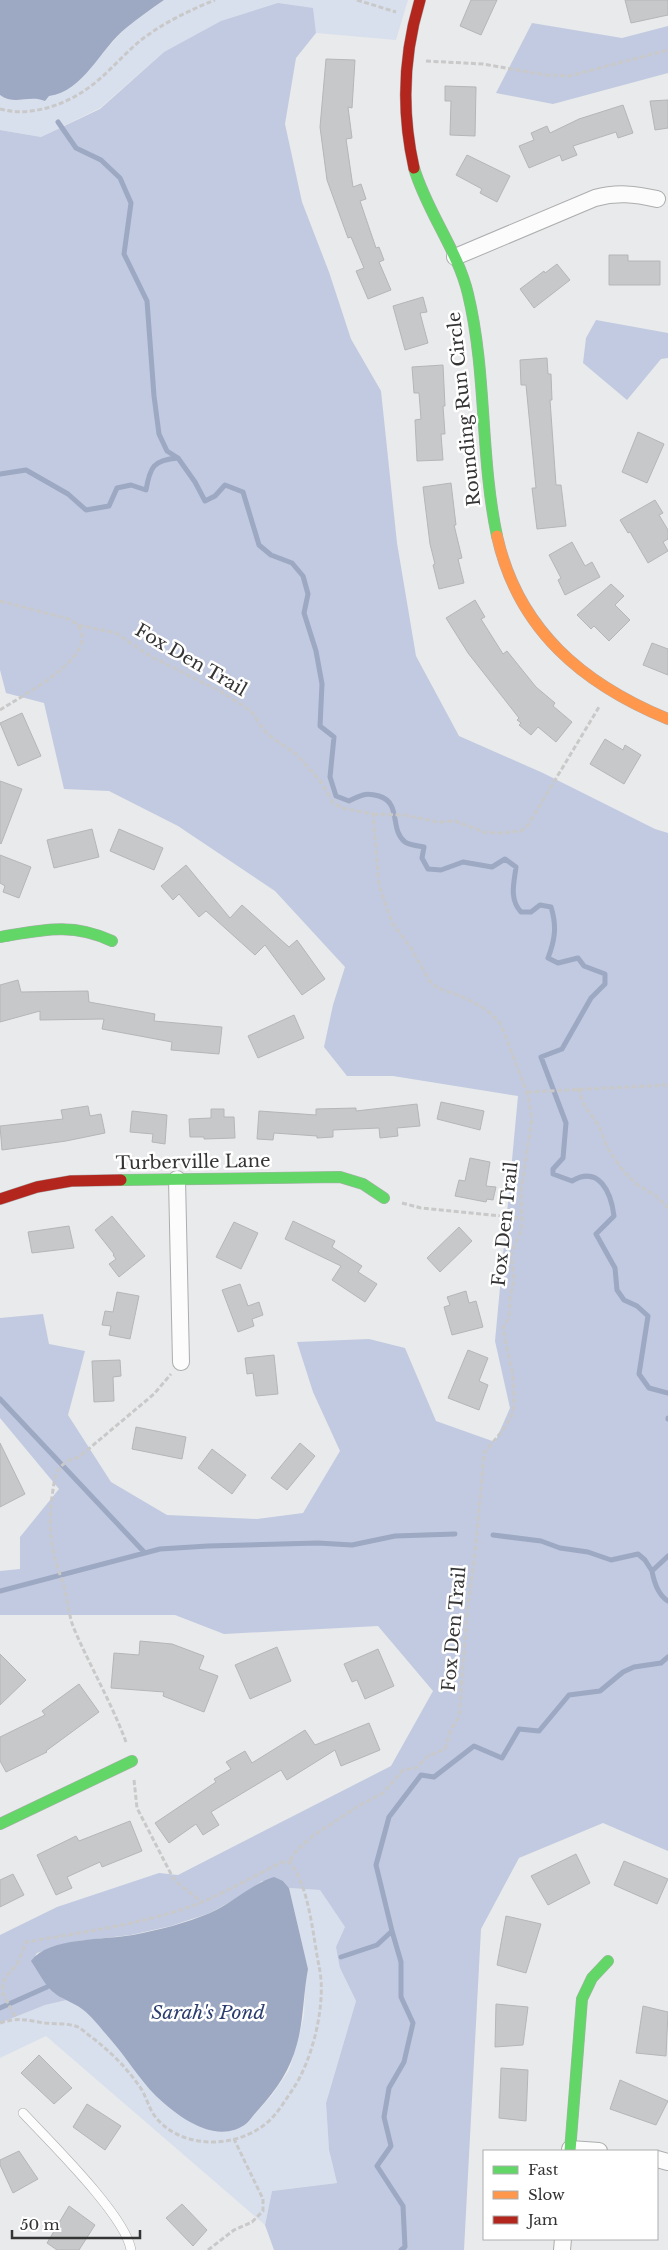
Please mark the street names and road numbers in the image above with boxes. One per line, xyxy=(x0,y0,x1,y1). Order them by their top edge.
street label: Rounding Run Circle xyxy=(443,311,485,507)
street label: Fox Den Trail xyxy=(131,619,251,701)
street label: Turberville Lane xyxy=(115,1150,271,1174)
street label: Fox Den Trail xyxy=(488,1160,523,1288)
street label: Fox Den Trail xyxy=(438,1565,470,1692)

